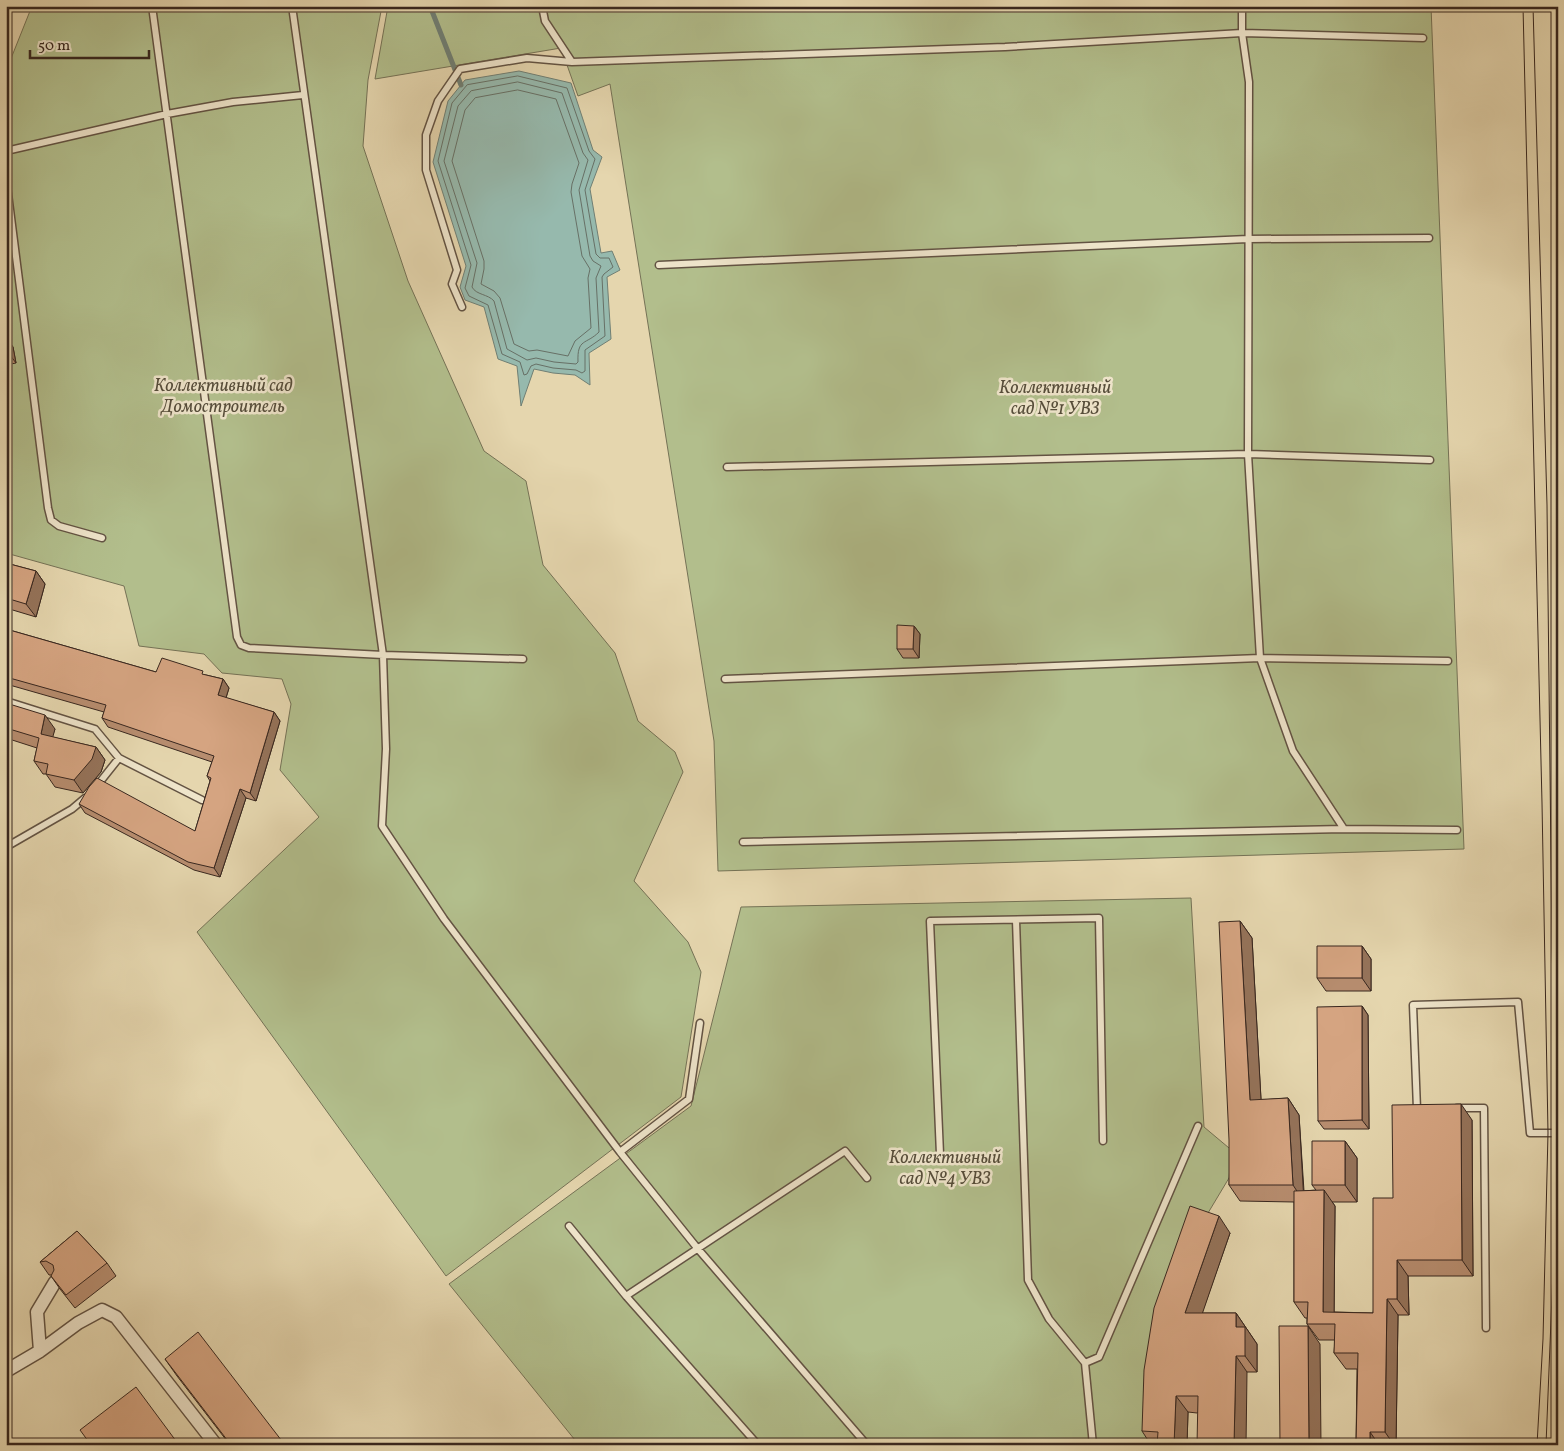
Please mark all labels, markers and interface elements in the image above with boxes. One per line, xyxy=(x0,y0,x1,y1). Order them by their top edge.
scale bar xyxy=(30,28,149,60)
text: 50 m xyxy=(38,36,70,57)
park label: Коллективный сад Домостроитель xyxy=(154,374,293,420)
park label: Коллективный сад №1 УВЗ xyxy=(999,376,1111,422)
park label: Коллективный сад №4 УВЗ xyxy=(889,1146,1001,1192)

